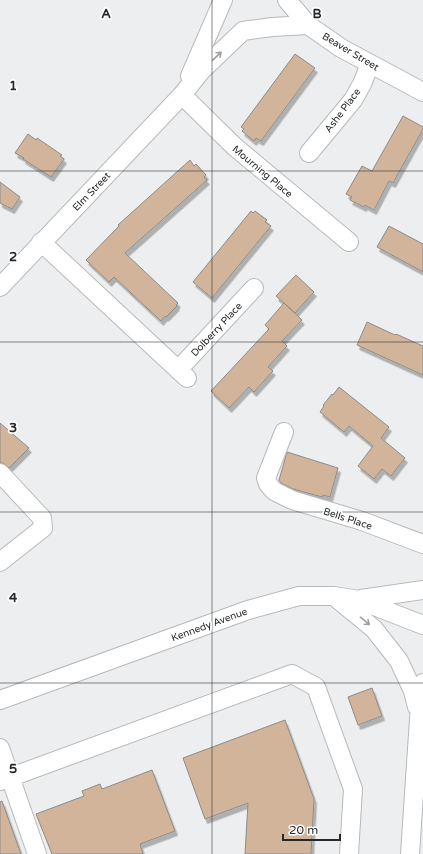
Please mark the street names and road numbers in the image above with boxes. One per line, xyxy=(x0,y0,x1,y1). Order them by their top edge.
street label: Beaver Street xyxy=(320,30,381,74)
street label: Ashe Place xyxy=(322,86,364,135)
street label: Mourning Place xyxy=(230,143,295,201)
street label: Elm Street xyxy=(70,170,113,214)
street label: Dolberry Place xyxy=(189,300,245,359)
street label: Bells Place xyxy=(322,505,374,533)
street label: Kennedy Avenue xyxy=(170,605,249,644)

